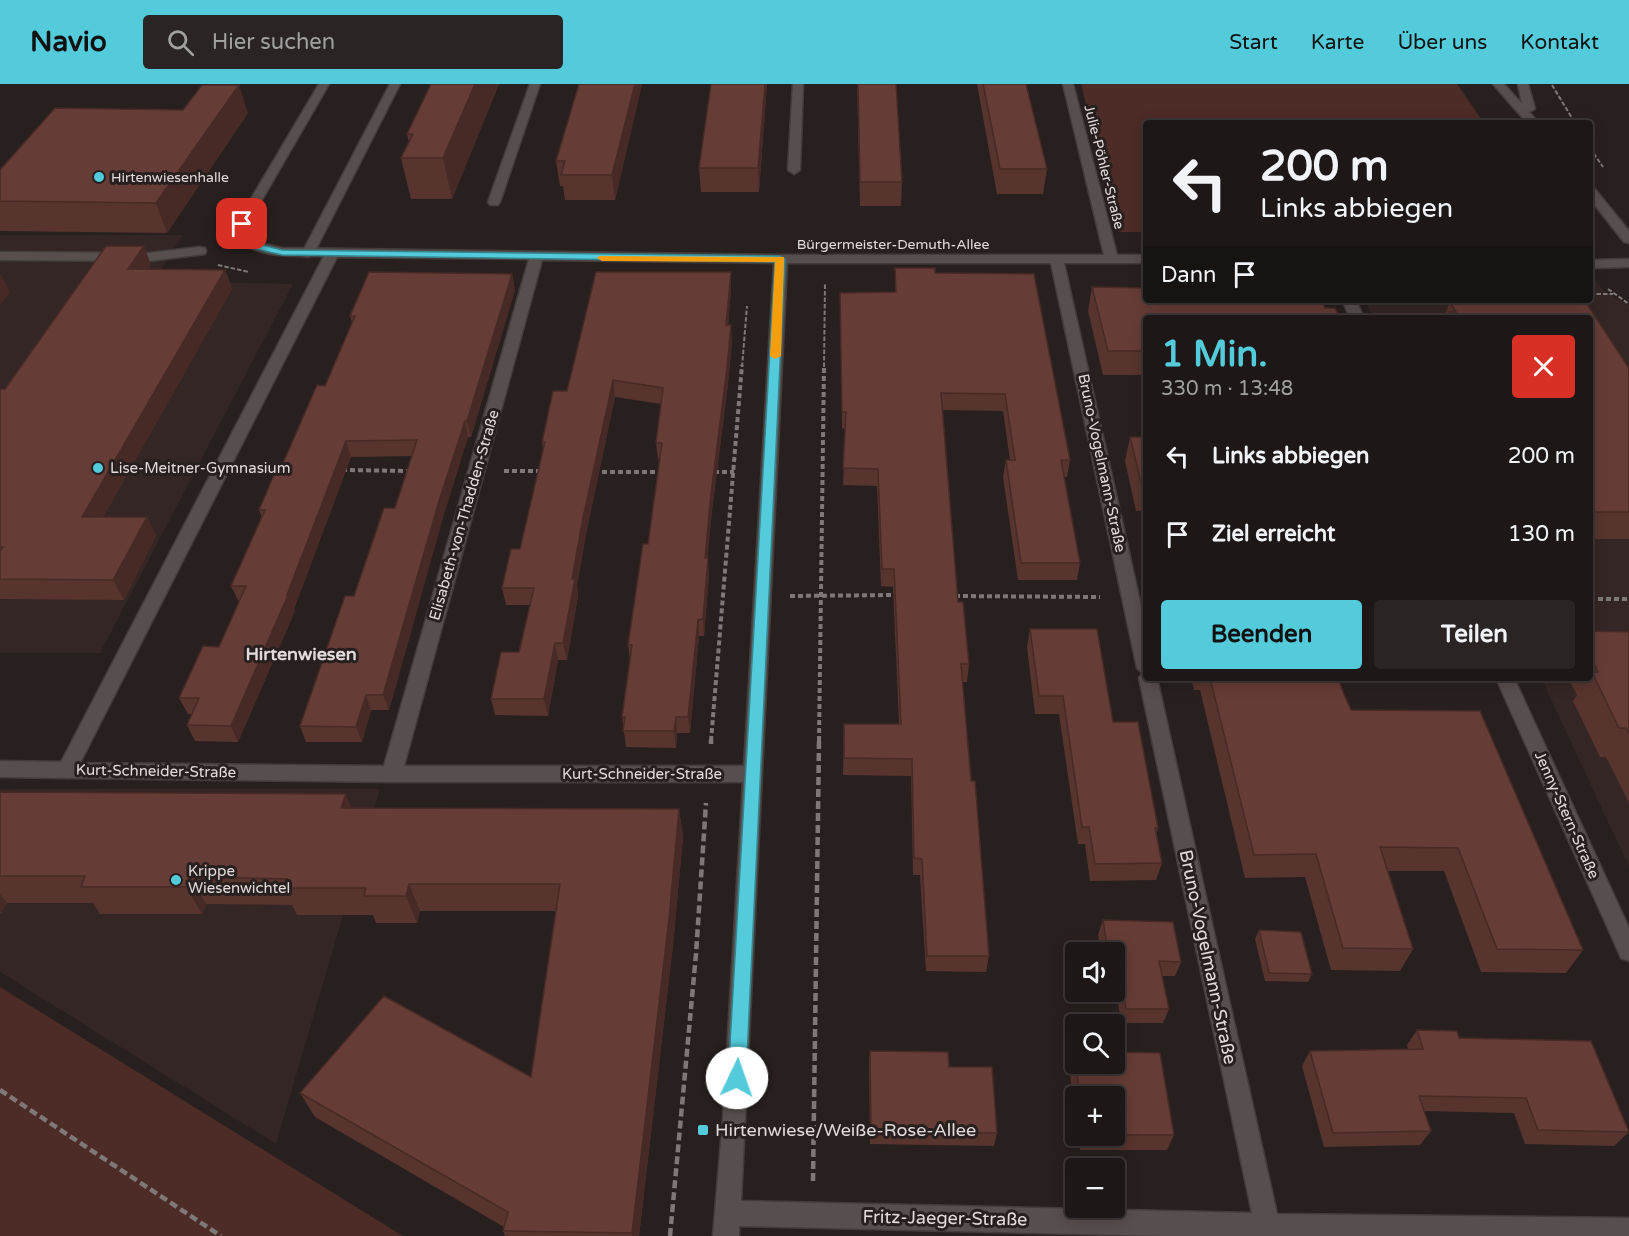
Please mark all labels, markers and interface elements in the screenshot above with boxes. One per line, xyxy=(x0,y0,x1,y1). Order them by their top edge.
search box xyxy=(143,15,563,69)
text: Navio xyxy=(30,25,107,59)
icon: search xyxy=(164,26,197,59)
text: Hier suchen xyxy=(212,29,335,55)
text: Start xyxy=(1229,30,1278,55)
text: Karte xyxy=(1311,30,1364,55)
text: Über uns xyxy=(1397,30,1487,55)
text: Kontakt xyxy=(1520,30,1599,55)
street label: Julie-Pöhler-Straße xyxy=(1080,103,1128,231)
text: 200 m xyxy=(1260,141,1389,192)
icon: left xyxy=(1161,144,1239,222)
place label: Hirtenwiesenhalle xyxy=(111,169,229,186)
marker: Hirtenwiesenhalle xyxy=(92,170,106,184)
text: Links abbiegen xyxy=(1260,192,1453,225)
pin xyxy=(216,198,267,249)
icon: arrive xyxy=(225,207,258,240)
street label: Bürgermeister-Demuth-Allee xyxy=(797,236,989,253)
icon: arrive xyxy=(1228,258,1261,291)
text: Dann xyxy=(1161,262,1216,288)
text: 1 Min. xyxy=(1161,333,1268,376)
button: close xyxy=(1512,335,1575,398)
street label: Bruno-Vogelmann-Straße xyxy=(1074,372,1130,554)
text: 330 m · 13:48 xyxy=(1161,377,1293,401)
street label: Elisabeth-von-Thadden-Straße xyxy=(425,408,503,622)
icon: left xyxy=(1161,440,1194,473)
text: Links abbiegen xyxy=(1212,443,1370,469)
text: 200 m xyxy=(1508,443,1575,469)
place label: Lise-Meitner-Gymnasium xyxy=(110,459,291,477)
marker: Lise-Meitner-Gymnasium xyxy=(91,461,105,475)
icon: arrive xyxy=(1161,518,1194,551)
text: Ziel erreicht xyxy=(1212,521,1335,547)
text: 130 m xyxy=(1508,521,1575,547)
button: Beenden xyxy=(1161,600,1362,669)
button: Teilen xyxy=(1374,600,1575,669)
district label: Hirtenwiesen xyxy=(245,643,357,665)
street label: Jenny-Stern-Straße xyxy=(1531,749,1603,881)
street label: Kurt-Schneider-Straße xyxy=(76,761,236,781)
street label: Kurt-Schneider-Straße xyxy=(562,765,722,783)
street label: Bruno-Vogelmann-Straße xyxy=(1175,848,1241,1066)
place label: Krippe Wiesenwichtel xyxy=(188,862,290,897)
marker: Krippe Wiesenwichtel xyxy=(169,873,183,887)
map controls xyxy=(1065,942,1125,1218)
button: sound xyxy=(1065,942,1125,1002)
button: search xyxy=(1065,1014,1125,1074)
position arrow xyxy=(705,1046,769,1110)
button: + xyxy=(1065,1086,1125,1146)
place label: Hirtenwiese/Weiße-Rose-Allee xyxy=(715,1119,976,1141)
marker: Hirtenwiese/Weiße-Rose-Allee xyxy=(696,1123,710,1137)
button: − xyxy=(1065,1158,1125,1218)
street label: Fritz-Jaeger-Straße xyxy=(862,1206,1028,1230)

